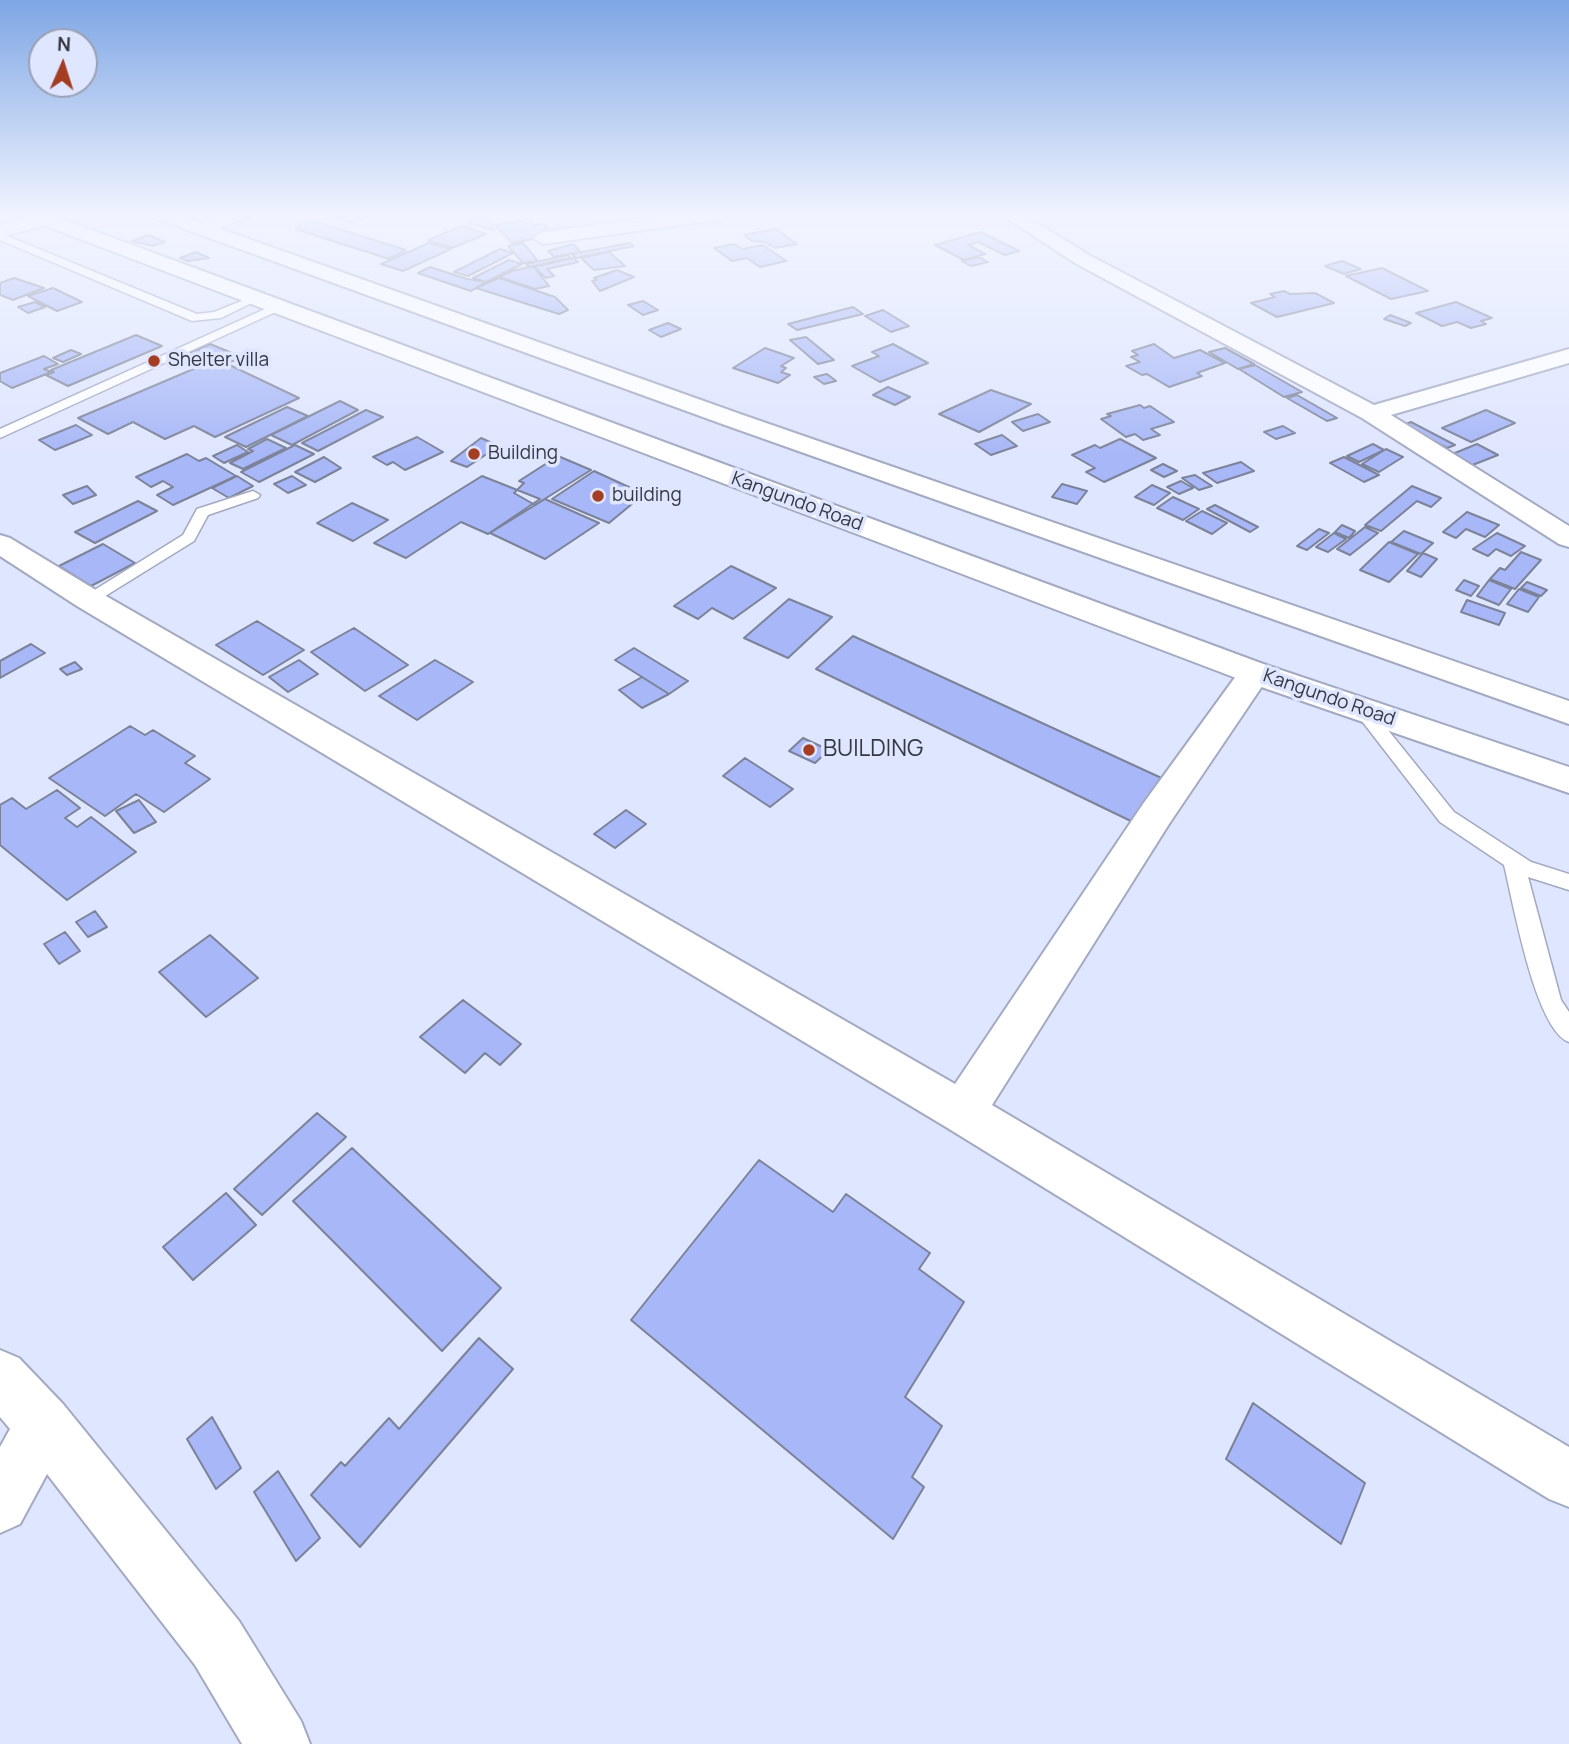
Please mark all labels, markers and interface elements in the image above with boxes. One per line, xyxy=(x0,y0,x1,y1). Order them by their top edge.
north arrow xyxy=(28,28,98,98)
text: N xyxy=(56,31,71,57)
place label: Shelter villa xyxy=(168,350,269,372)
marker: Shelter villa xyxy=(146,353,162,369)
place label: Building xyxy=(488,443,558,465)
marker: Building xyxy=(466,446,482,462)
street label: Kangundo Road xyxy=(728,468,866,536)
place label: building xyxy=(612,485,682,507)
marker: building xyxy=(590,488,606,504)
street label: Kangundo Road xyxy=(1260,665,1398,731)
place label: BUILDING xyxy=(823,736,923,764)
marker: BUILDING xyxy=(801,742,817,758)

